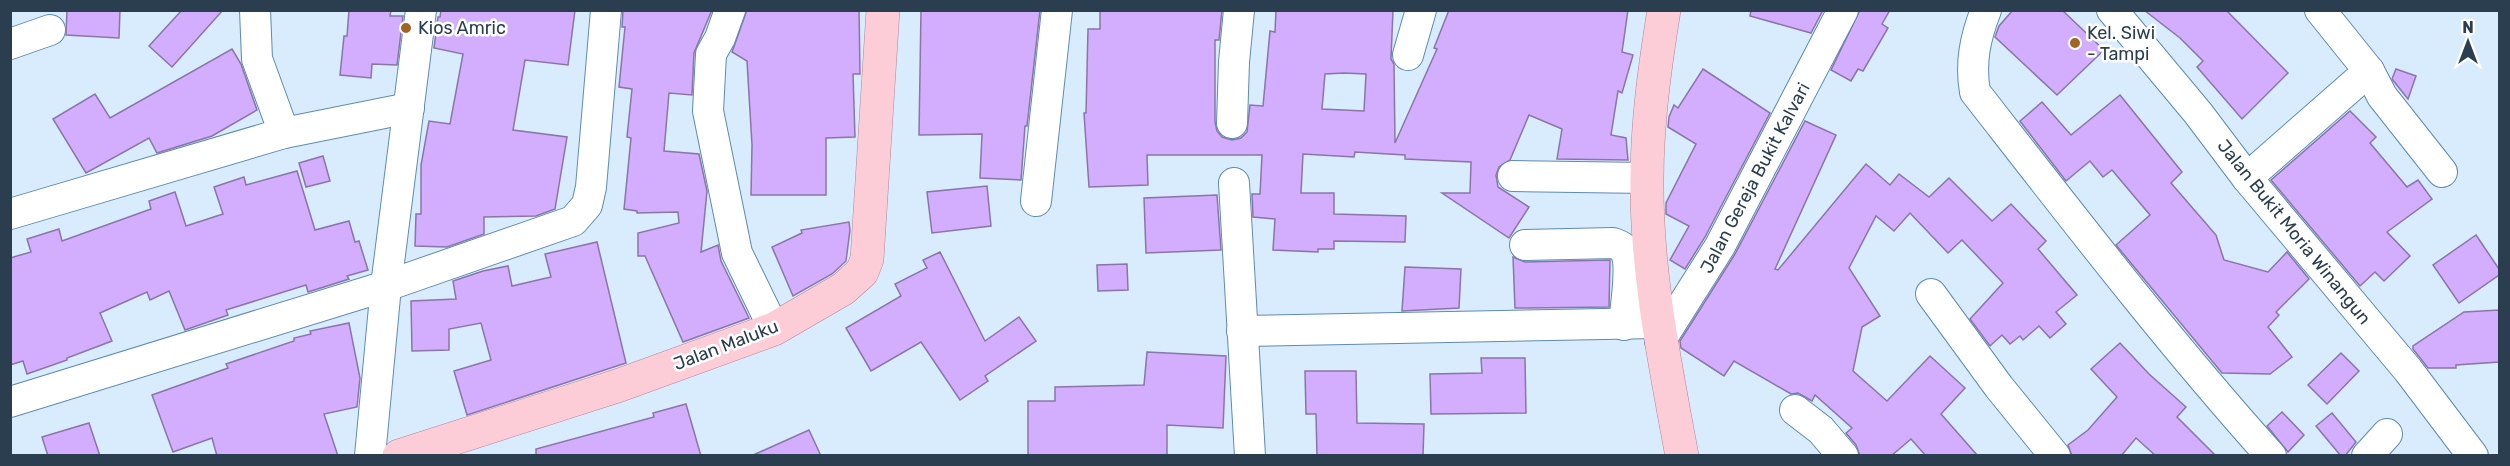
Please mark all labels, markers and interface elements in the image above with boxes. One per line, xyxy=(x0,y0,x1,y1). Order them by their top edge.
north arrow xyxy=(2438,12,2498,72)
place label: Kios Amric xyxy=(418,17,506,39)
text: N xyxy=(2462,18,2474,37)
marker: Kios Amric xyxy=(399,21,413,35)
place label: Kel. Siwi - Tampi xyxy=(2087,22,2155,65)
marker: Kel. Siwi - Tampi xyxy=(2068,36,2082,50)
street label: Jalan Gereja Bukit Kalvari xyxy=(1695,79,1815,277)
street label: Jalan Bukit Moria Winangun xyxy=(2213,135,2375,329)
street label: Jalan Maluku xyxy=(670,315,782,375)

